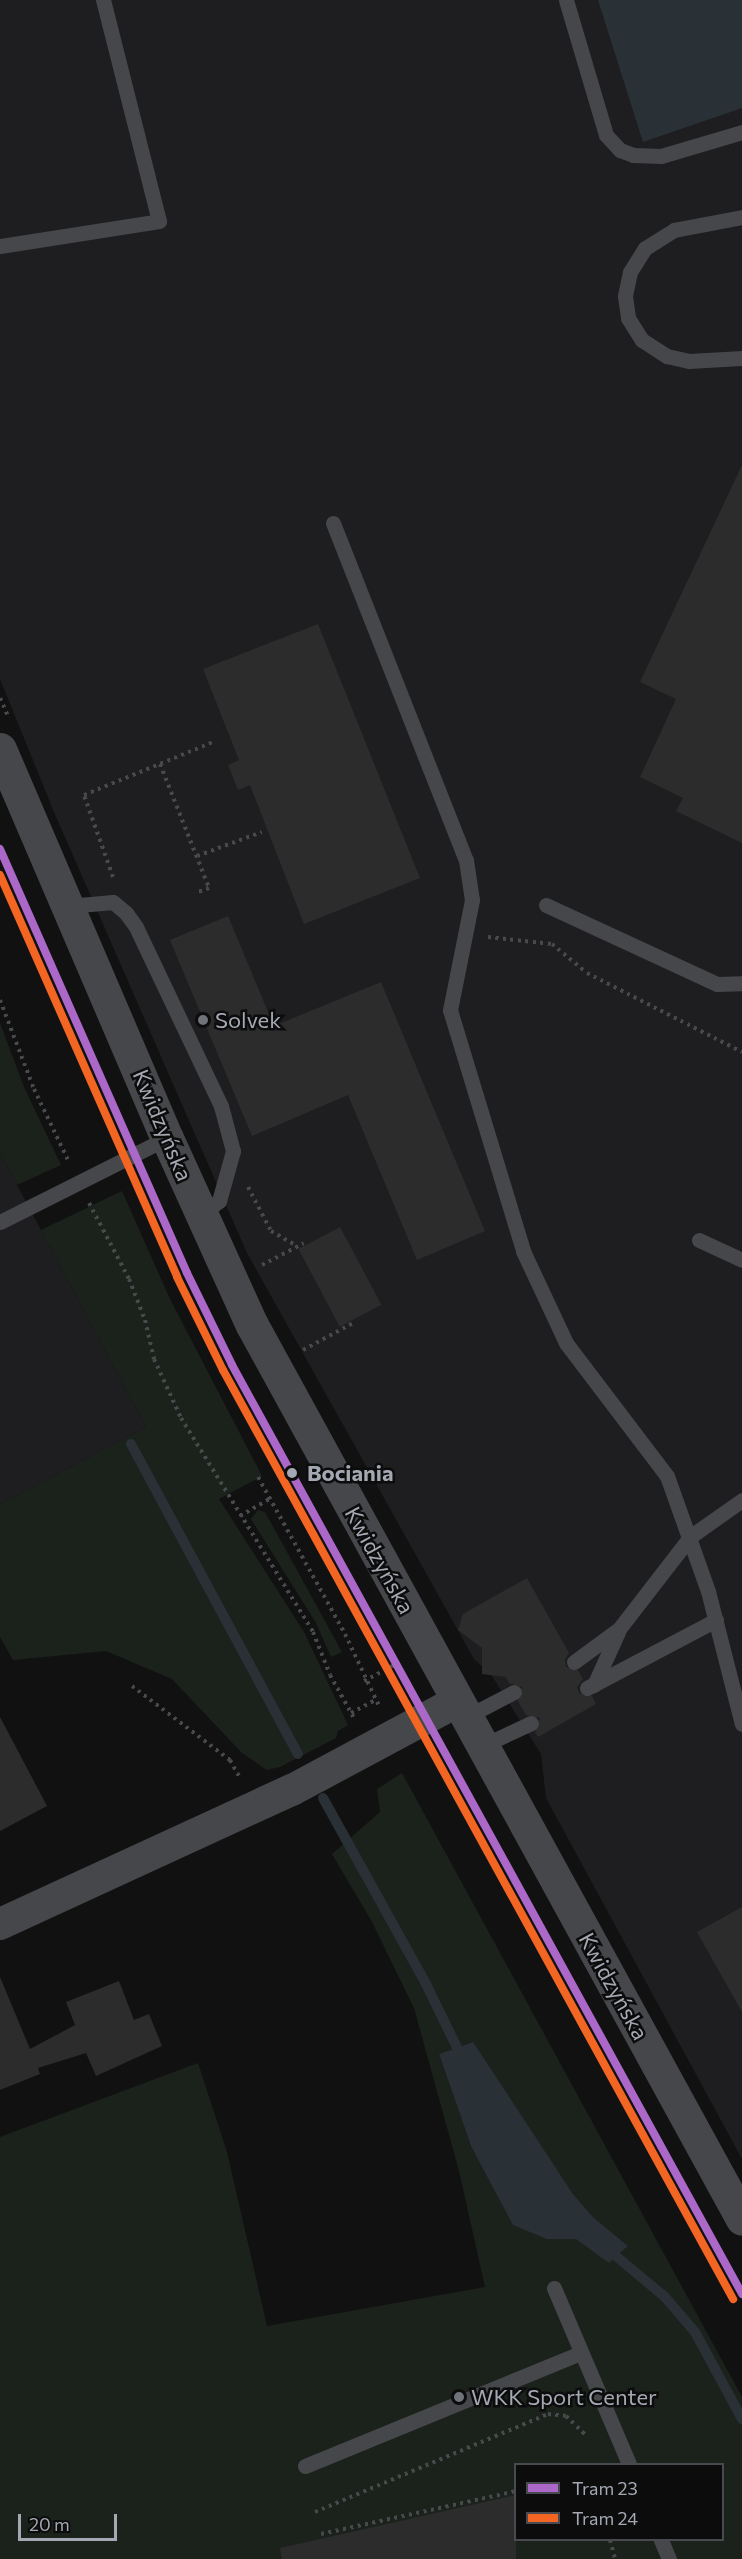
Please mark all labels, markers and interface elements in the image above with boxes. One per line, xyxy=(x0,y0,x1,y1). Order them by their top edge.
place label: Solvek xyxy=(215,1007,281,1033)
marker: Solvek xyxy=(196,1013,210,1027)
street label: Kwidzyńska xyxy=(128,1065,198,1185)
place label: Bociania xyxy=(307,1460,394,1486)
marker: Bociania xyxy=(282,1463,302,1483)
street label: Kwidzyńska xyxy=(340,1502,420,1618)
street label: Kwidzyńska xyxy=(574,1928,654,2044)
place label: WKK Sport Center xyxy=(471,2384,657,2410)
marker: WKK Sport Center xyxy=(452,2390,466,2404)
legend xyxy=(514,2463,724,2541)
text: Tram 23 xyxy=(572,2477,638,2499)
scale bar xyxy=(21,2502,120,2540)
text: Tram 24 xyxy=(572,2507,638,2529)
text: 20 m xyxy=(29,2513,70,2535)

